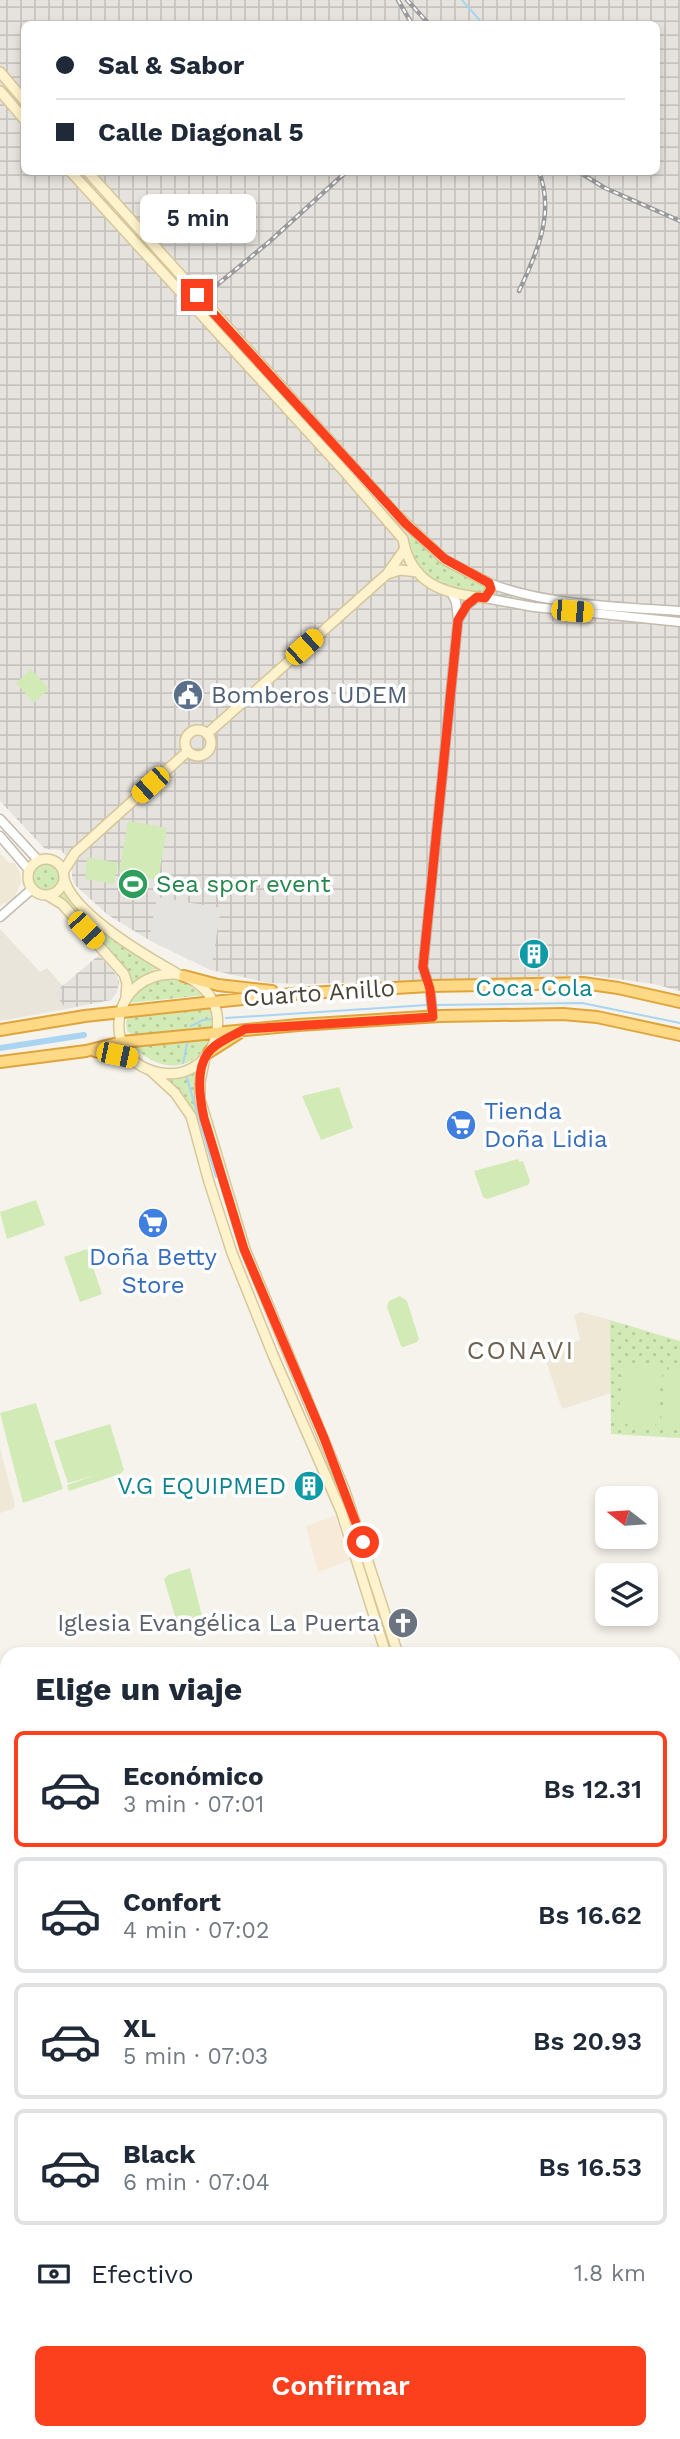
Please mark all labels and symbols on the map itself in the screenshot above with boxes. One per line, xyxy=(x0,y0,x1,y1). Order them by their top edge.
callout: 5 min xyxy=(139,194,255,243)
route end xyxy=(181,279,213,311)
car xyxy=(551,599,594,623)
car xyxy=(282,625,327,669)
public building icon: Bomberos UDEM xyxy=(171,678,205,712)
place label: Bomberos UDEM xyxy=(211,681,408,709)
car xyxy=(128,763,173,807)
sports icon: Sea spor event xyxy=(116,867,150,901)
place label: Sea spor event xyxy=(156,870,331,898)
car xyxy=(64,907,109,953)
building icon: Coca Cola xyxy=(517,937,551,971)
street label: Cuarto Anillo xyxy=(242,974,396,1012)
place label: Coca Cola xyxy=(475,974,593,1002)
car xyxy=(95,1040,140,1070)
place label: Tienda Doña Lidia xyxy=(484,1097,608,1153)
supermarket icon: Tienda Doña Lidia xyxy=(444,1108,478,1142)
supermarket icon: Doña Betty Store xyxy=(136,1206,170,1240)
place label: Doña Betty Store xyxy=(89,1243,218,1299)
district label: CONAVI xyxy=(467,1335,575,1365)
building icon: V.G EQUIPMED xyxy=(292,1469,326,1503)
place label: V.G EQUIPMED xyxy=(117,1472,286,1500)
north arrow xyxy=(595,1486,658,1549)
route start xyxy=(347,1526,379,1558)
church icon: Iglesia Evangélica La Puerta xyxy=(386,1606,420,1640)
place label: Iglesia Evangélica La Puerta xyxy=(57,1609,380,1637)

